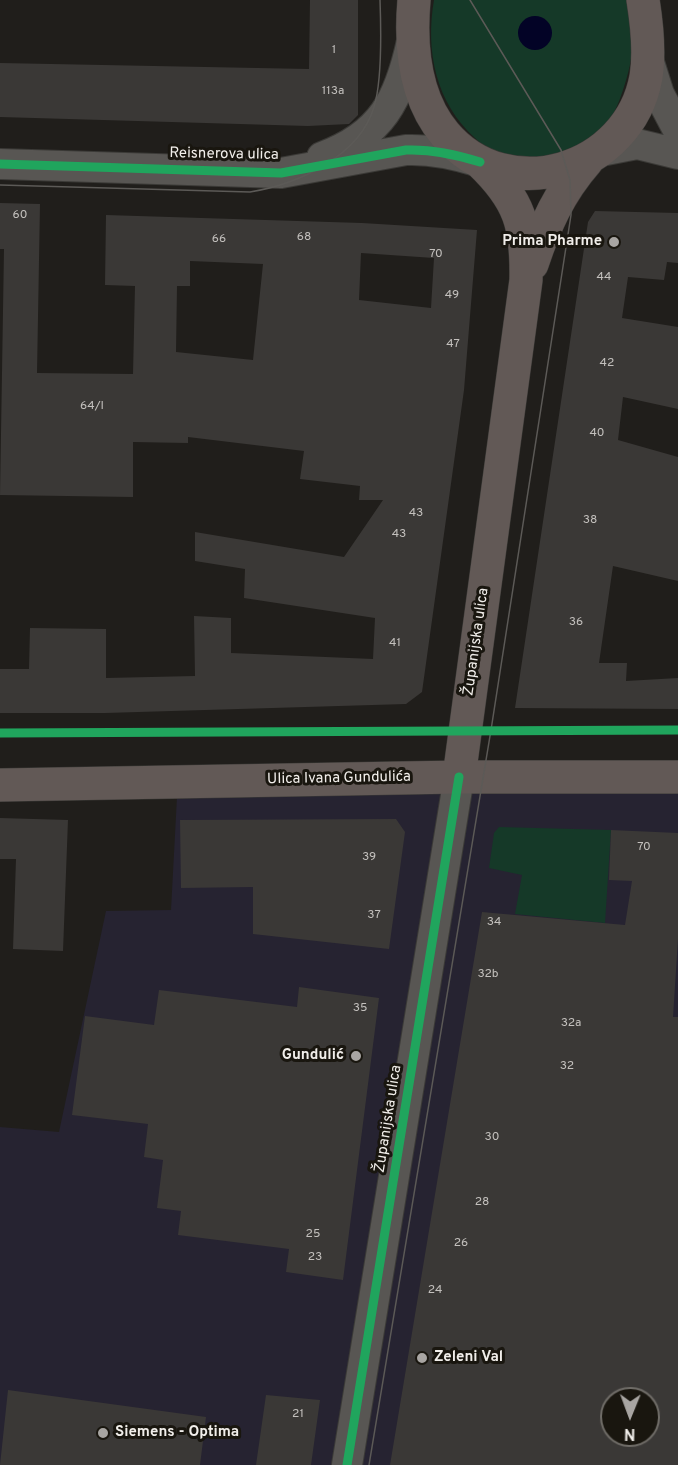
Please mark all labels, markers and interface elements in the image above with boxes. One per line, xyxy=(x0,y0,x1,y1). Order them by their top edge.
house number: 1 xyxy=(332,44,336,58)
house number: 113a xyxy=(322,85,344,99)
street label: Reisnerova ulica xyxy=(169,145,279,165)
house number: 60 xyxy=(13,209,27,223)
house number: 68 xyxy=(297,231,311,245)
house number: 66 xyxy=(212,233,226,247)
place label: Prima Pharme xyxy=(502,233,602,251)
marker: Prima Pharme xyxy=(607,235,621,249)
house number: 70 xyxy=(429,248,443,262)
house number: 44 xyxy=(597,271,611,285)
house number: 49 xyxy=(445,289,459,303)
house number: 47 xyxy=(446,338,460,352)
house number: 42 xyxy=(600,357,614,371)
house number: 64/I xyxy=(80,400,104,414)
house number: 40 xyxy=(589,427,605,441)
house number: 43 xyxy=(409,507,423,521)
house number: 38 xyxy=(583,514,597,528)
house number: 43 xyxy=(392,528,406,542)
street label: Županijska ulica xyxy=(461,587,493,697)
house number: 36 xyxy=(569,616,583,630)
house number: 41 xyxy=(389,637,401,651)
street label: Ulica Ivana Gundulića xyxy=(267,769,411,789)
house number: 70 xyxy=(637,841,651,855)
house number: 39 xyxy=(362,851,376,865)
house number: 37 xyxy=(367,909,381,923)
house number: 34 xyxy=(487,916,501,930)
house number: 32b xyxy=(477,968,499,982)
house number: 35 xyxy=(353,1002,367,1016)
house number: 32a xyxy=(561,1017,581,1031)
place label: Gundulić xyxy=(282,1047,344,1065)
marker: Gundulić xyxy=(349,1049,363,1063)
house number: 32 xyxy=(560,1060,574,1074)
street label: Županijska ulica xyxy=(372,1064,406,1174)
house number: 30 xyxy=(485,1131,499,1145)
house number: 28 xyxy=(475,1196,489,1210)
house number: 25 xyxy=(306,1228,320,1242)
house number: 26 xyxy=(454,1237,468,1251)
house number: 23 xyxy=(308,1251,322,1265)
house number: 24 xyxy=(428,1284,442,1298)
place label: Zeleni Val xyxy=(434,1349,503,1367)
marker: Zeleni Val xyxy=(415,1351,429,1365)
north arrow xyxy=(600,1387,660,1447)
house number: 21 xyxy=(292,1408,304,1422)
text: N xyxy=(624,1423,636,1443)
place label: Siemens - Optima xyxy=(115,1424,239,1442)
marker: Siemens - Optima xyxy=(96,1426,110,1440)

